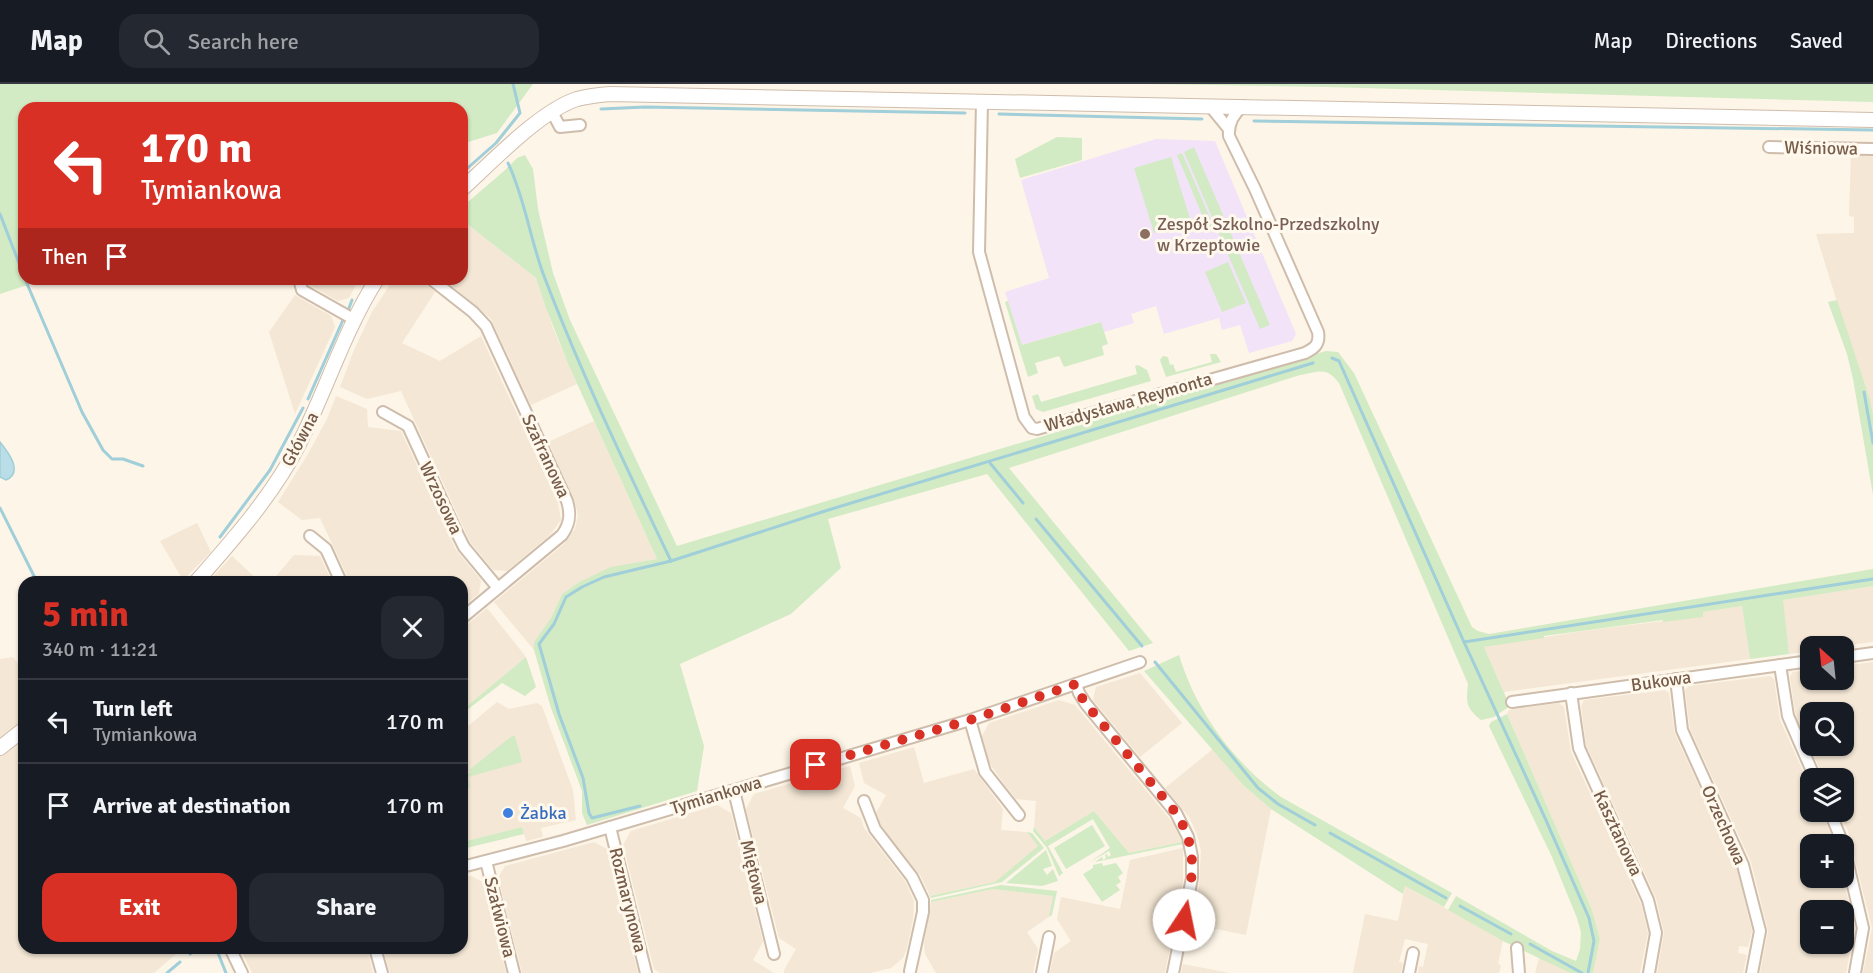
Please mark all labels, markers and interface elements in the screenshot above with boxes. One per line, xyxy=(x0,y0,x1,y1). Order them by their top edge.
search box xyxy=(119,14,539,68)
text: Map xyxy=(30,24,83,58)
icon: search xyxy=(140,25,173,58)
text: Search here xyxy=(188,28,299,55)
text: Map xyxy=(1594,28,1632,54)
text: Directions xyxy=(1665,28,1757,54)
text: Saved xyxy=(1790,28,1843,54)
text: 170 m xyxy=(141,123,252,174)
icon: left xyxy=(42,126,120,204)
street label: Wiśniowa xyxy=(1784,136,1858,160)
text: Tymiankowa xyxy=(141,174,282,207)
place label: Zespół Szkolno-Przedszkolny w Krzeptowie xyxy=(1157,213,1380,256)
marker: Zespół Szkolno-Przedszkolny w Krzeptowie xyxy=(1138,227,1152,241)
icon: arrive xyxy=(100,240,133,273)
text: Then xyxy=(42,243,88,270)
street label: Władysława Reymonta xyxy=(1041,367,1215,437)
street label: Główna xyxy=(277,408,323,470)
street label: Szafranowa xyxy=(517,411,575,501)
street label: Wrzosowa xyxy=(415,458,467,538)
text: 5 min xyxy=(42,592,129,637)
button: close xyxy=(381,596,444,659)
north arrow xyxy=(1800,636,1854,690)
map controls xyxy=(1800,636,1854,954)
text: 340 m · 11:21 xyxy=(42,637,158,662)
street label: Bukowa xyxy=(1629,666,1693,696)
text: Turn left xyxy=(93,695,173,722)
button: search xyxy=(1800,702,1854,756)
icon: left xyxy=(42,705,75,738)
text: 170 m xyxy=(386,708,444,735)
text: Tymiankowa xyxy=(93,722,197,747)
pin xyxy=(790,739,841,790)
icon: arrive xyxy=(799,748,832,781)
button: layers xyxy=(1800,768,1854,822)
street label: Tymiankowa xyxy=(668,771,764,819)
street label: Orzechowa xyxy=(1697,782,1751,868)
street label: Kasztanowa xyxy=(1589,787,1647,879)
icon: arrive xyxy=(42,789,75,822)
text: Arrive at destination xyxy=(93,792,290,819)
text: 170 m xyxy=(386,792,444,819)
place label: Żabka xyxy=(520,802,567,824)
marker: Żabka xyxy=(501,806,515,820)
button: + xyxy=(1800,834,1854,888)
street label: Miętowa xyxy=(735,837,773,907)
street label: Rozmarynowa xyxy=(604,845,652,955)
button: Exit xyxy=(42,873,237,942)
button: Share xyxy=(249,873,444,942)
street label: Szałwiowa xyxy=(479,874,521,960)
position arrow xyxy=(1152,888,1216,952)
button: − xyxy=(1800,900,1854,954)

